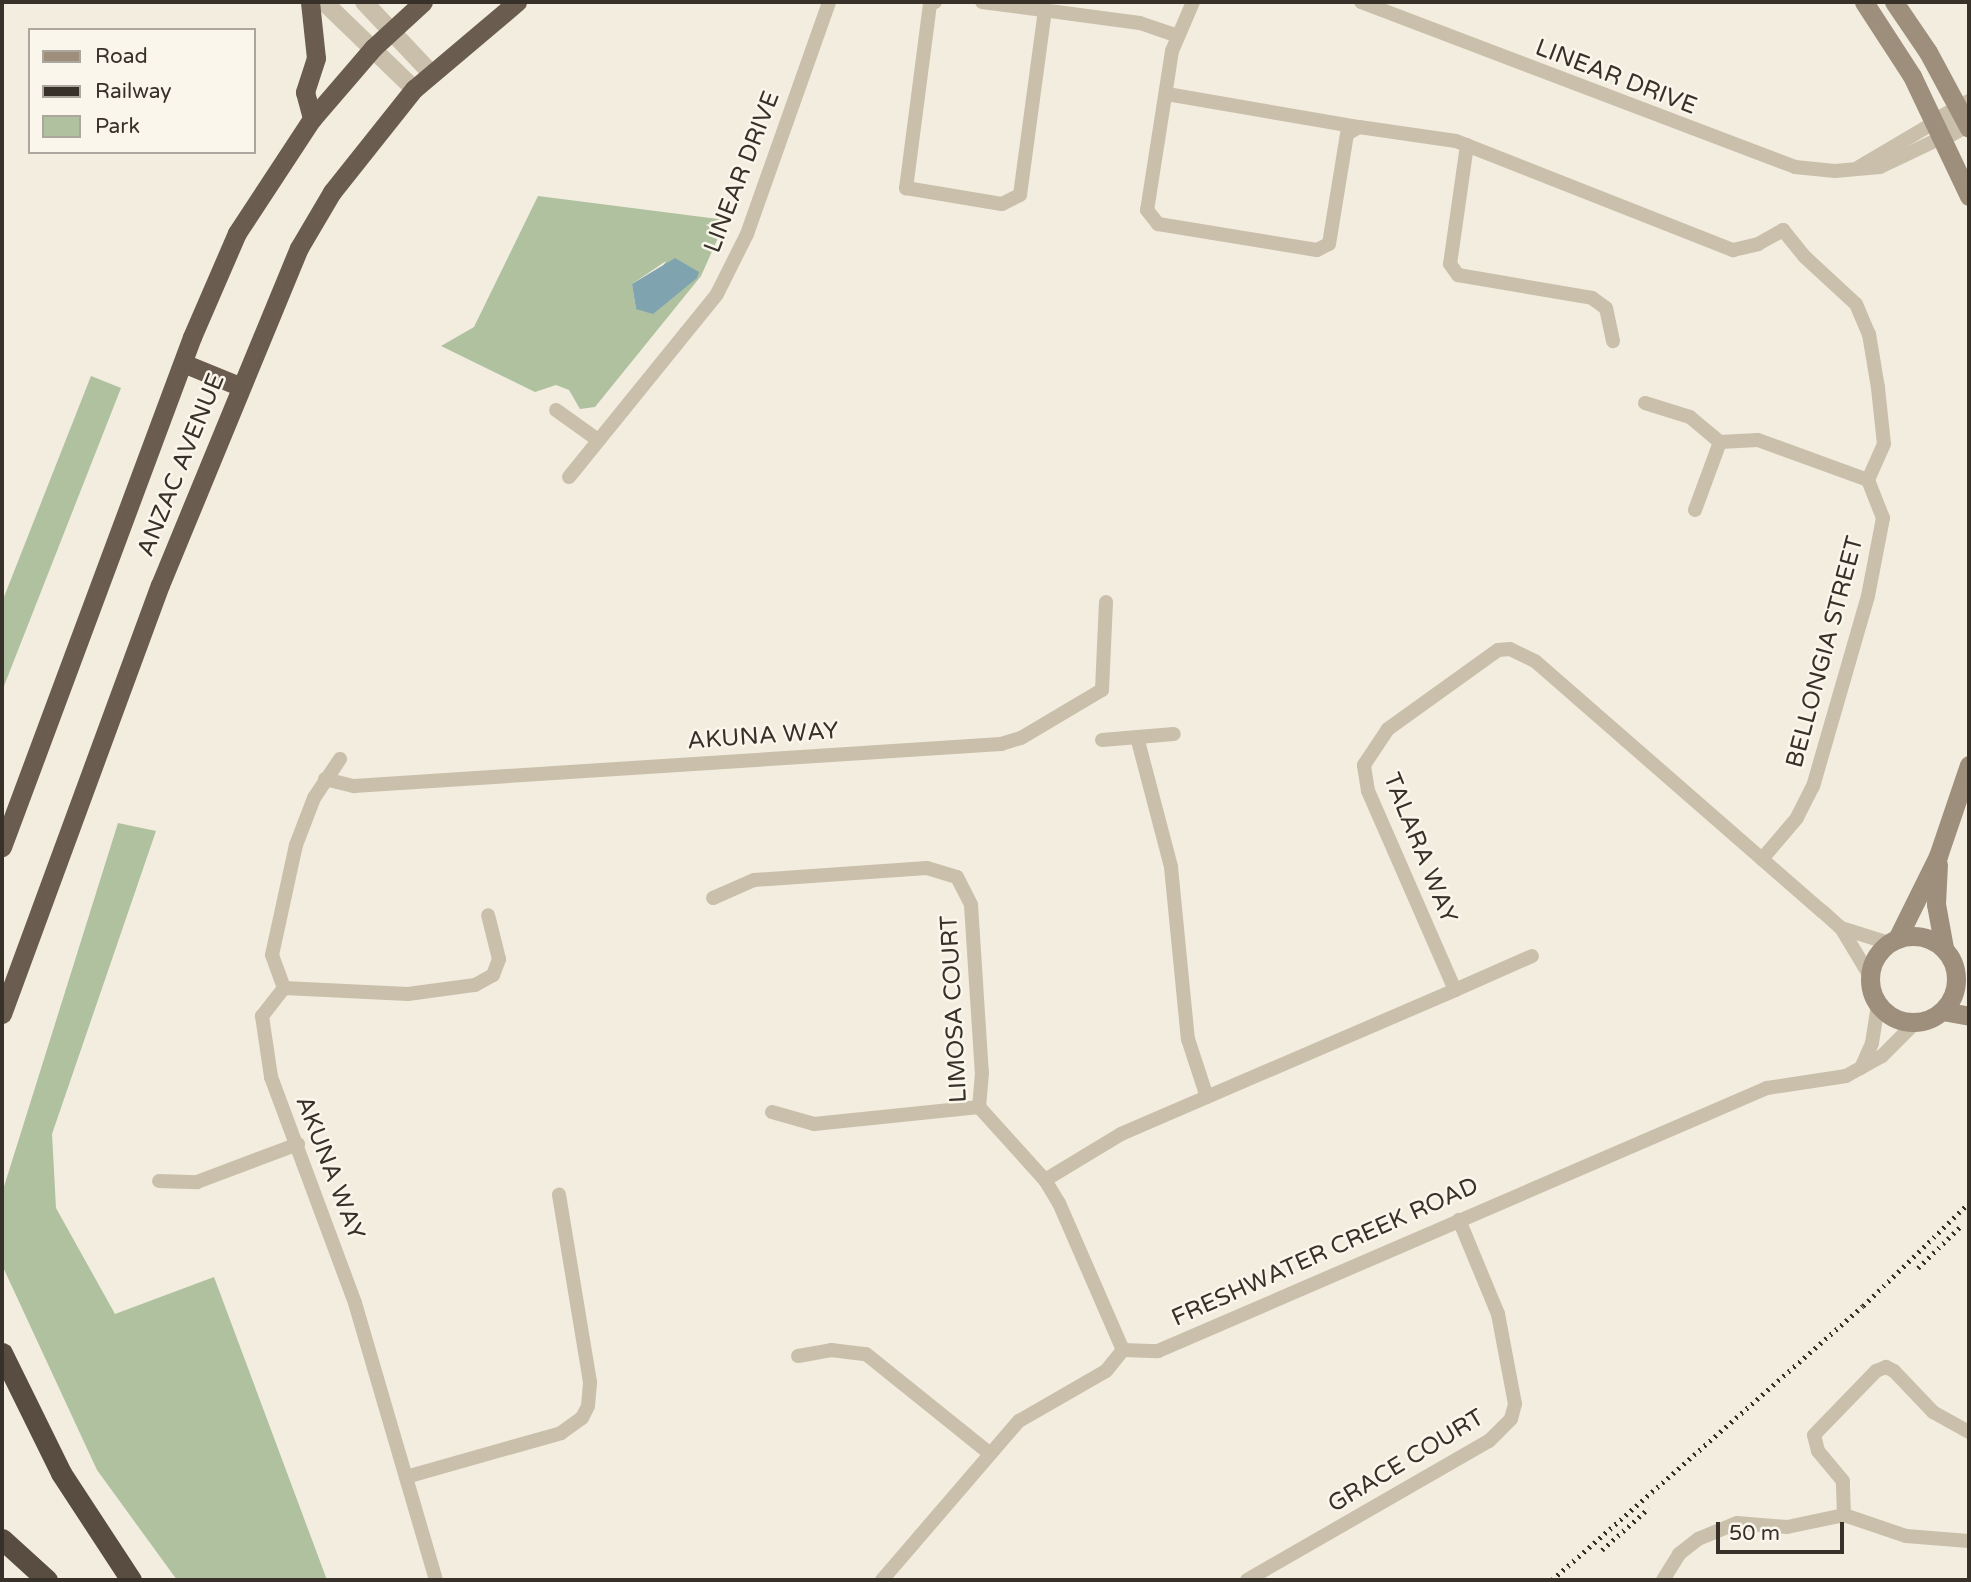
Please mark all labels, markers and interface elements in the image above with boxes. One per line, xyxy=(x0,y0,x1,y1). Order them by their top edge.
legend xyxy=(28,28,256,154)
street label: LINEAR DRIVE xyxy=(1531,33,1701,121)
text: Road xyxy=(95,44,148,69)
text: Railway xyxy=(95,79,172,104)
street label: LINEAR DRIVE xyxy=(698,87,786,257)
text: Park xyxy=(95,114,140,139)
street label: ANZAC AVENUE xyxy=(131,369,231,561)
street label: BELLONGIA STREET xyxy=(1780,533,1870,771)
street label: AKUNA WAY xyxy=(686,716,840,756)
street label: TALARA WAY xyxy=(1377,769,1463,927)
street label: LIMOSA COURT xyxy=(935,914,973,1104)
street label: AKUNA WAY xyxy=(289,1092,371,1244)
street label: FRESHWATER CREEK ROAD xyxy=(1167,1171,1483,1333)
street label: GRACE COURT xyxy=(1323,1403,1489,1519)
scale bar xyxy=(1719,1508,1847,1552)
text: 50 m xyxy=(1729,1521,1780,1546)

